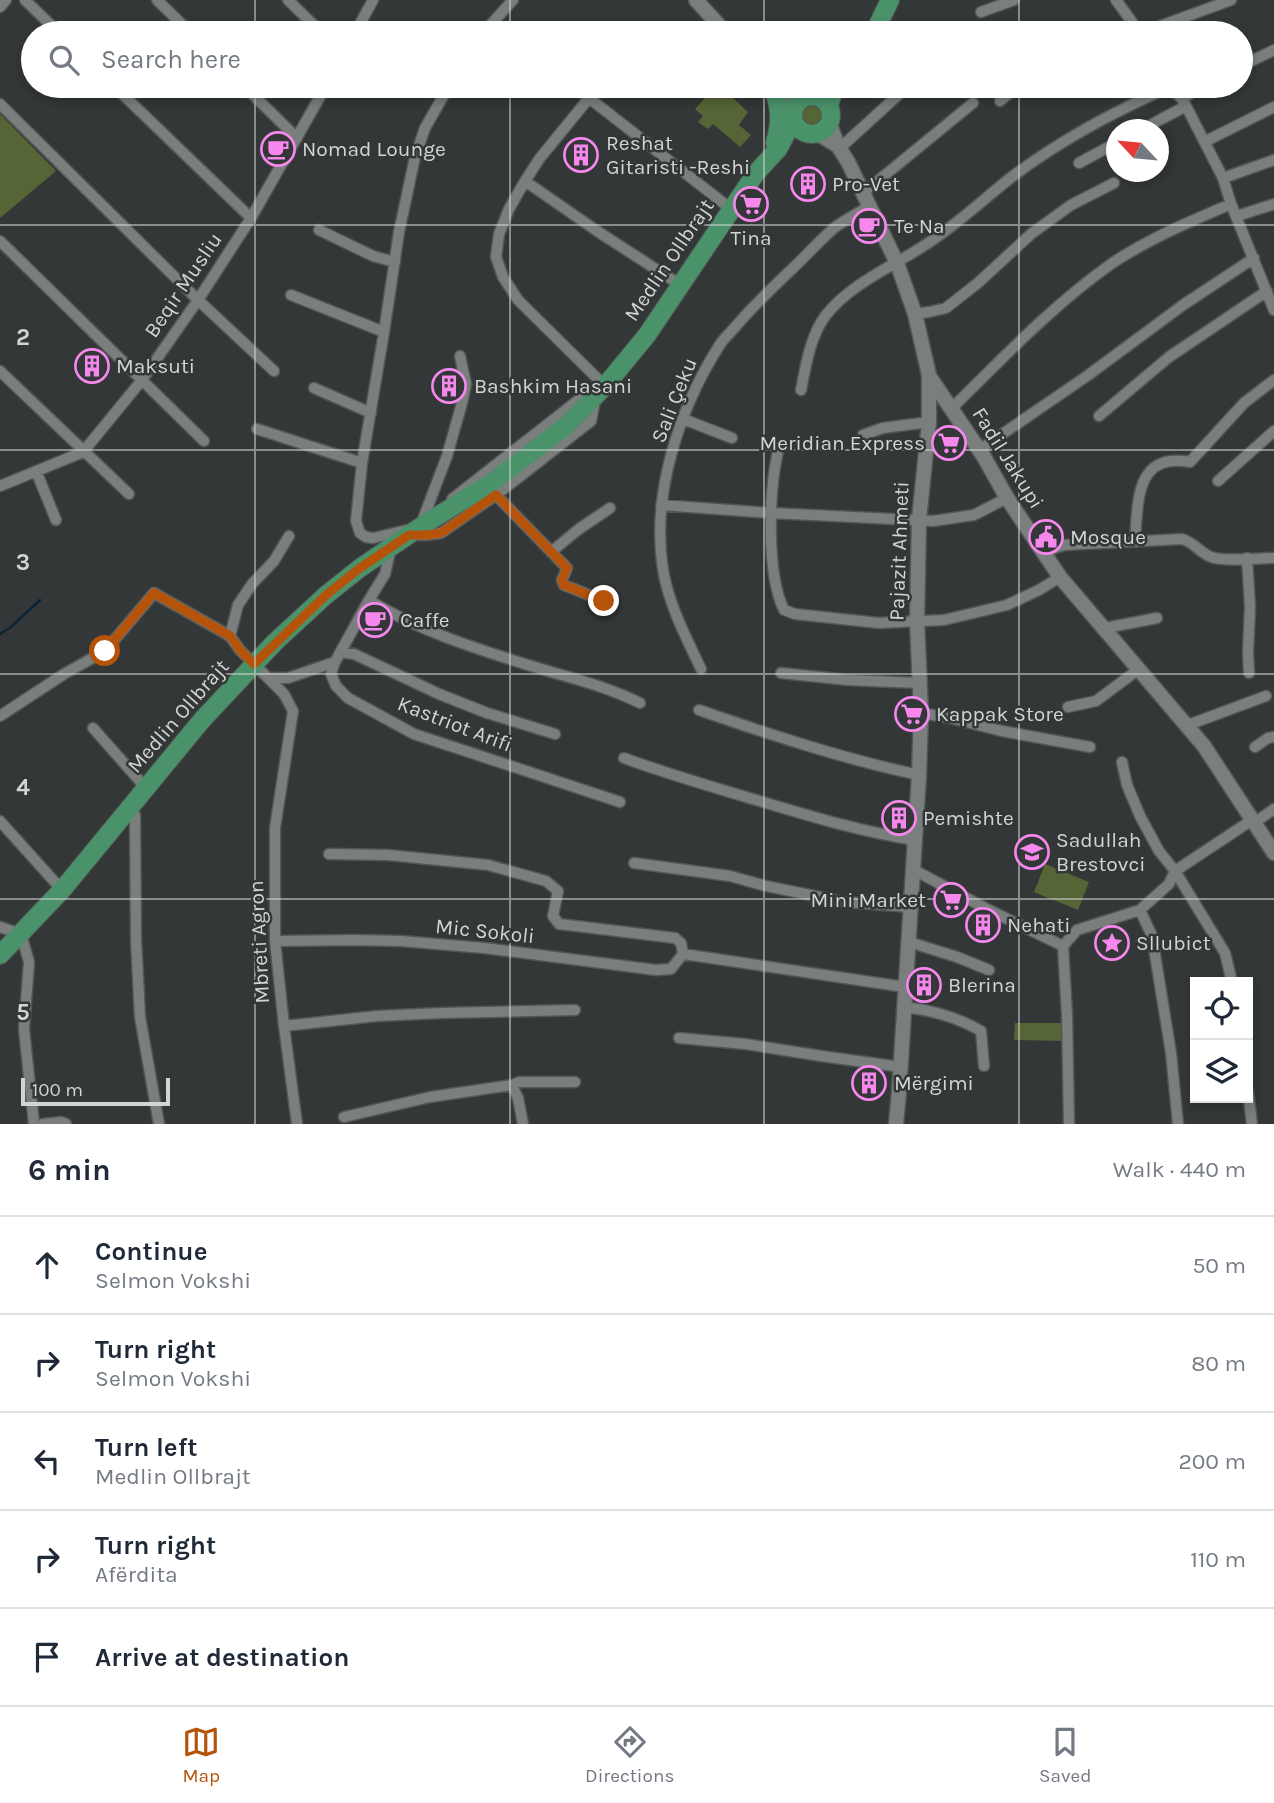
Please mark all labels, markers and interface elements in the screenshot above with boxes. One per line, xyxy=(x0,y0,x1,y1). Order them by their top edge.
search box xyxy=(21,21,1253,98)
icon: search xyxy=(45,41,83,79)
text: Search here xyxy=(101,44,241,75)
north arrow xyxy=(1106,119,1169,182)
cafe icon: Nomad Lounge xyxy=(259,130,297,168)
place label: Reshat Gitaristi -Reshi xyxy=(606,131,750,179)
building icon: Reshat Gitaristi -Reshi xyxy=(562,136,600,174)
place label: Nomad Lounge xyxy=(302,137,446,161)
building icon: Pro-Vet xyxy=(789,165,827,203)
place label: Pro-Vet xyxy=(832,172,900,196)
supermarket icon: Tina xyxy=(732,185,770,223)
street label: Medlin Ollbrajt xyxy=(619,194,719,326)
cafe icon: Te Na xyxy=(850,207,888,245)
place label: Te Na xyxy=(894,214,945,238)
place label: Tina xyxy=(730,226,772,250)
street label: Beqir Musliu xyxy=(139,228,227,342)
text: 2 xyxy=(16,324,30,351)
building icon: Maksuti xyxy=(73,347,111,385)
place label: Maksuti xyxy=(116,354,195,378)
street label: Sali Çeku xyxy=(646,354,702,446)
building icon: Bashkim Hasani xyxy=(430,367,468,405)
place label: Bashkim Hasani xyxy=(474,374,632,398)
street label: Fadil Jakupi xyxy=(967,403,1049,513)
supermarket icon: Meridian Express xyxy=(930,424,968,462)
place label: Meridian Express xyxy=(759,431,925,455)
street label: Pajazit Ahmeti xyxy=(885,481,913,621)
public building icon: Mosque xyxy=(1027,518,1065,556)
place label: Mosque xyxy=(1070,525,1146,549)
text: 3 xyxy=(16,549,30,576)
route end xyxy=(588,585,619,616)
cafe icon: Caffe xyxy=(356,601,394,639)
place label: Caffe xyxy=(400,608,450,632)
route start xyxy=(89,635,120,666)
street label: Medlin Ollbrajt xyxy=(122,654,234,778)
street label: Kastriot Arifi xyxy=(394,691,516,757)
supermarket icon: Kappak Store xyxy=(893,695,931,733)
place label: Kappak Store xyxy=(936,702,1064,726)
text: 4 xyxy=(16,774,30,801)
building icon: Pemishte xyxy=(880,799,918,837)
place label: Pemishte xyxy=(923,806,1014,830)
place label: Sadullah Brestovci xyxy=(1056,828,1145,876)
school or university icon: Sadullah Brestovci xyxy=(1013,833,1051,871)
street label: Mbreti Agron xyxy=(244,880,274,1004)
supermarket icon: Mini Market xyxy=(932,881,970,919)
place label: Mini Market xyxy=(811,888,926,912)
building icon: Nehati xyxy=(964,906,1002,944)
place label: Nehati xyxy=(1007,913,1071,937)
street label: Mic Sokoli xyxy=(434,914,536,948)
place icon: Sllubict xyxy=(1093,924,1131,962)
place label: Sllubict xyxy=(1136,931,1211,955)
building icon: Blerina xyxy=(905,966,943,1004)
place label: Blerina xyxy=(948,973,1016,997)
map controls xyxy=(1190,977,1253,1103)
button: locate xyxy=(1190,977,1253,1040)
text: 5 xyxy=(16,999,30,1026)
button: layers xyxy=(1190,1040,1253,1103)
building icon: Mërgimi xyxy=(850,1064,888,1102)
place label: Mërgimi xyxy=(894,1071,974,1095)
scale bar xyxy=(21,1075,170,1107)
text: 100 m xyxy=(32,1079,83,1101)
text: 6 min xyxy=(28,1152,111,1188)
text: Walk · 440 m xyxy=(1113,1156,1246,1183)
text: Continue xyxy=(95,1236,207,1267)
icon: ahead xyxy=(28,1246,66,1284)
text: 50 m xyxy=(1192,1252,1246,1279)
text: Selmon Vokshi xyxy=(95,1267,251,1294)
text: Turn right xyxy=(95,1334,216,1365)
icon: right xyxy=(28,1344,66,1382)
text: 80 m xyxy=(1191,1350,1246,1377)
text: Selmon Vokshi xyxy=(95,1365,251,1392)
text: Turn left xyxy=(95,1432,197,1463)
icon: left xyxy=(28,1442,66,1480)
text: 200 m xyxy=(1178,1448,1246,1475)
text: Medlin Ollbrajt xyxy=(95,1463,251,1490)
text: Turn right xyxy=(95,1530,216,1561)
icon: right xyxy=(28,1540,66,1578)
text: 110 m xyxy=(1190,1546,1246,1573)
text: Afërdita xyxy=(95,1561,178,1588)
icon: arrive xyxy=(28,1638,66,1676)
text: Arrive at destination xyxy=(95,1642,349,1673)
tab: Map xyxy=(182,1723,220,1787)
tab: Directions xyxy=(585,1723,674,1787)
tab: Saved xyxy=(1039,1723,1092,1787)

